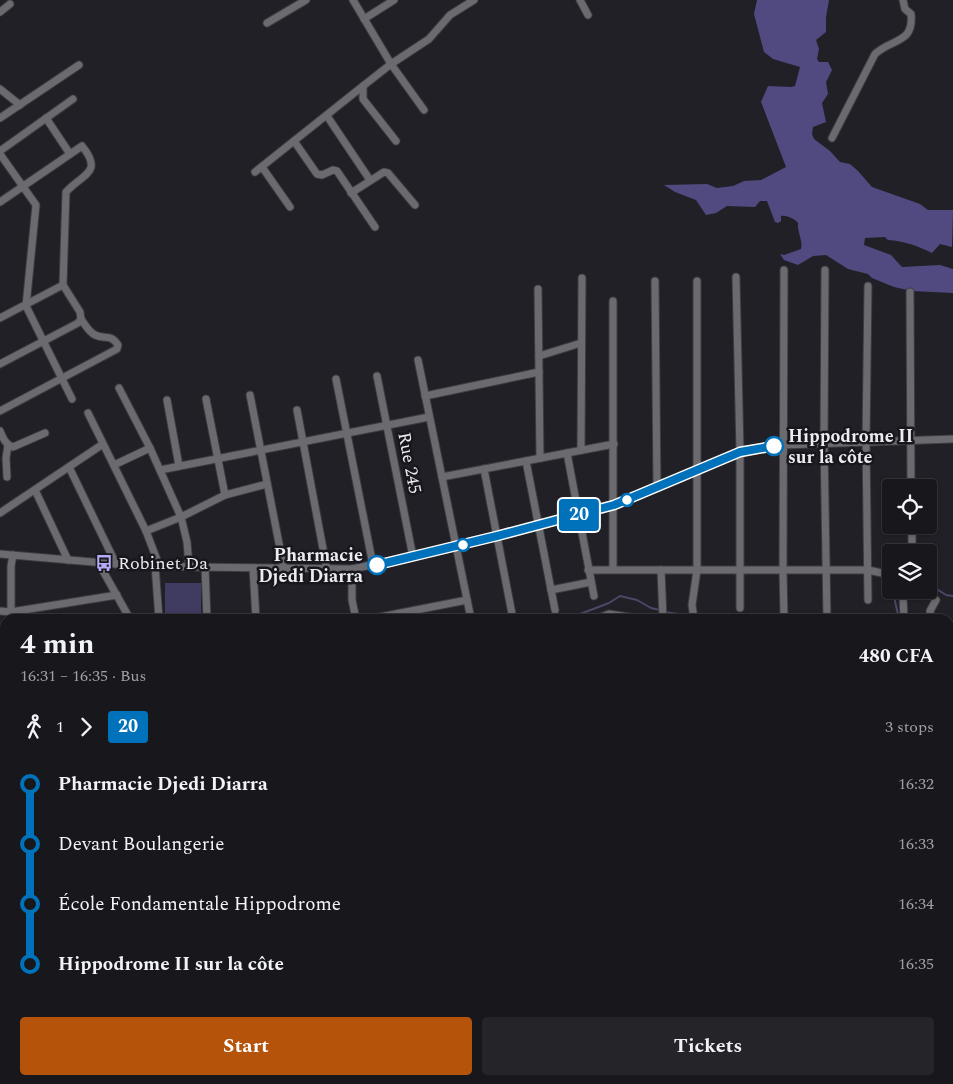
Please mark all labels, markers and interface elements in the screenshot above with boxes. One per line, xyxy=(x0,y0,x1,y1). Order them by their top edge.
place label: Hippodrome II sur la côte xyxy=(788,423,913,471)
street label: Rue 245 xyxy=(390,430,429,496)
marker: Hippodrome II sur la côte xyxy=(764,436,784,456)
map controls xyxy=(882,479,937,599)
button: locate xyxy=(882,479,937,534)
unlabelled marker xyxy=(620,493,634,507)
line badge: 20 xyxy=(556,499,602,531)
text: 20 xyxy=(569,501,589,528)
unlabelled marker xyxy=(456,538,470,552)
place label: Pharmacie Djedi Diarra xyxy=(258,542,364,590)
button: layers xyxy=(882,544,937,599)
place label: Robinet Da xyxy=(118,550,208,577)
bus stop icon: Robinet Da xyxy=(94,553,114,573)
marker: Pharmacie Djedi Diarra xyxy=(367,555,387,575)
text: 4 min xyxy=(20,623,95,666)
text: 480 CFA xyxy=(859,642,934,671)
text: 16:31 – 16:35 · Bus xyxy=(20,664,146,688)
icon: walk xyxy=(20,713,48,741)
icon: forward xyxy=(72,713,100,741)
text: 20 xyxy=(118,713,138,740)
text: 1 xyxy=(56,715,64,739)
text: 3 stops xyxy=(885,715,934,739)
text: Pharmacie Djedi Diarra xyxy=(58,770,268,799)
text: 16:32 xyxy=(898,772,934,796)
text: Devant Boulangerie xyxy=(58,830,224,859)
text: 16:33 xyxy=(898,832,934,856)
text: École Fondamentale Hippodrome xyxy=(58,890,341,919)
text: 16:34 xyxy=(898,892,934,916)
text: Hippodrome II sur la côte xyxy=(58,950,284,979)
text: 16:35 xyxy=(898,952,934,976)
button: Start xyxy=(20,1017,472,1075)
button: Tickets xyxy=(482,1017,934,1075)

